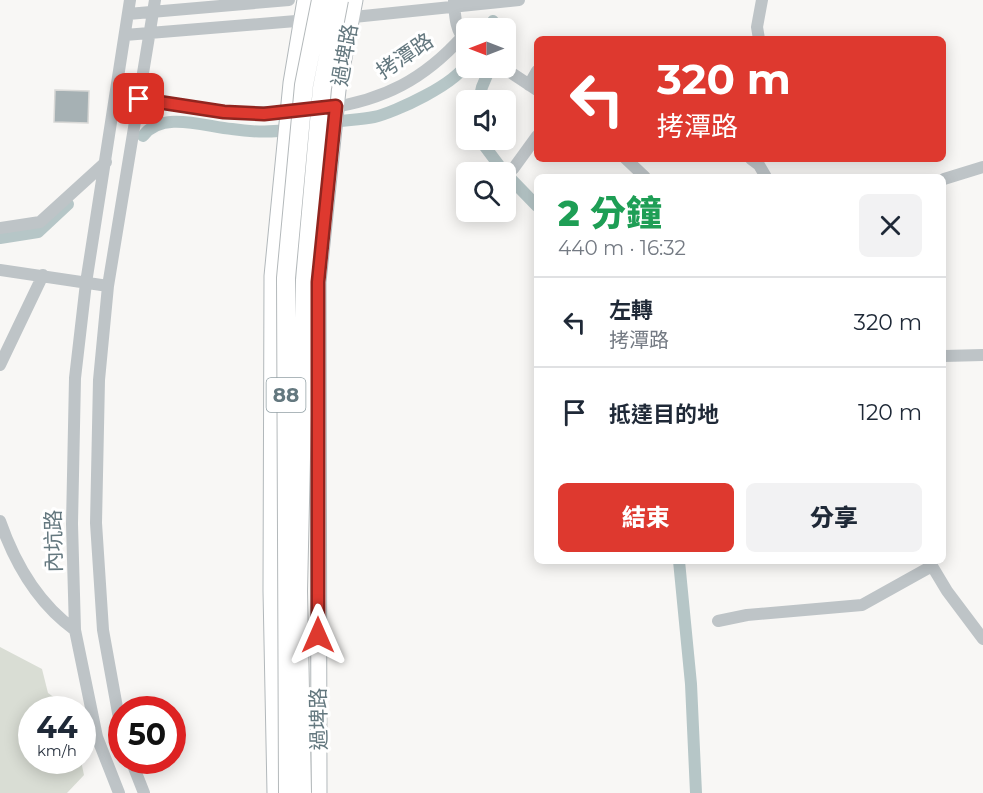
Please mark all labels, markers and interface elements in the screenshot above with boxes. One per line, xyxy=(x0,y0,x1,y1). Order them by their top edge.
north arrow xyxy=(456,18,516,78)
map controls xyxy=(456,18,516,222)
street label: 過埤路 xyxy=(327,22,362,88)
street label: 拷潭路 xyxy=(372,28,438,84)
text: 320 m xyxy=(657,53,791,105)
icon: left xyxy=(558,60,636,138)
pin xyxy=(113,73,164,124)
icon: arrive xyxy=(122,82,155,115)
button: sound xyxy=(456,90,516,150)
text: 拷潭路 xyxy=(657,110,738,143)
button: search xyxy=(456,162,516,222)
text: 2 分鐘 xyxy=(558,191,662,235)
button: close xyxy=(859,194,922,257)
text: 440 m · 16:32 xyxy=(558,236,686,260)
text: 左轉 xyxy=(609,297,653,324)
icon: left xyxy=(558,306,591,339)
text: 320 m xyxy=(854,309,922,336)
text: 拷潭路 xyxy=(609,328,669,352)
road number: 88 xyxy=(266,378,306,412)
icon: arrive xyxy=(558,396,591,429)
text: 120 m xyxy=(858,399,922,426)
text: 抵達目的地 xyxy=(609,401,719,428)
button: 結束 xyxy=(558,483,734,552)
button: 分享 xyxy=(746,483,922,552)
street label: 內坑路 xyxy=(40,509,67,573)
position arrow xyxy=(286,603,350,667)
street label: 過埤路 xyxy=(305,687,332,751)
speed limit sign: 50 xyxy=(108,696,186,774)
text: 44 xyxy=(36,709,78,746)
text: km/h xyxy=(37,741,77,760)

